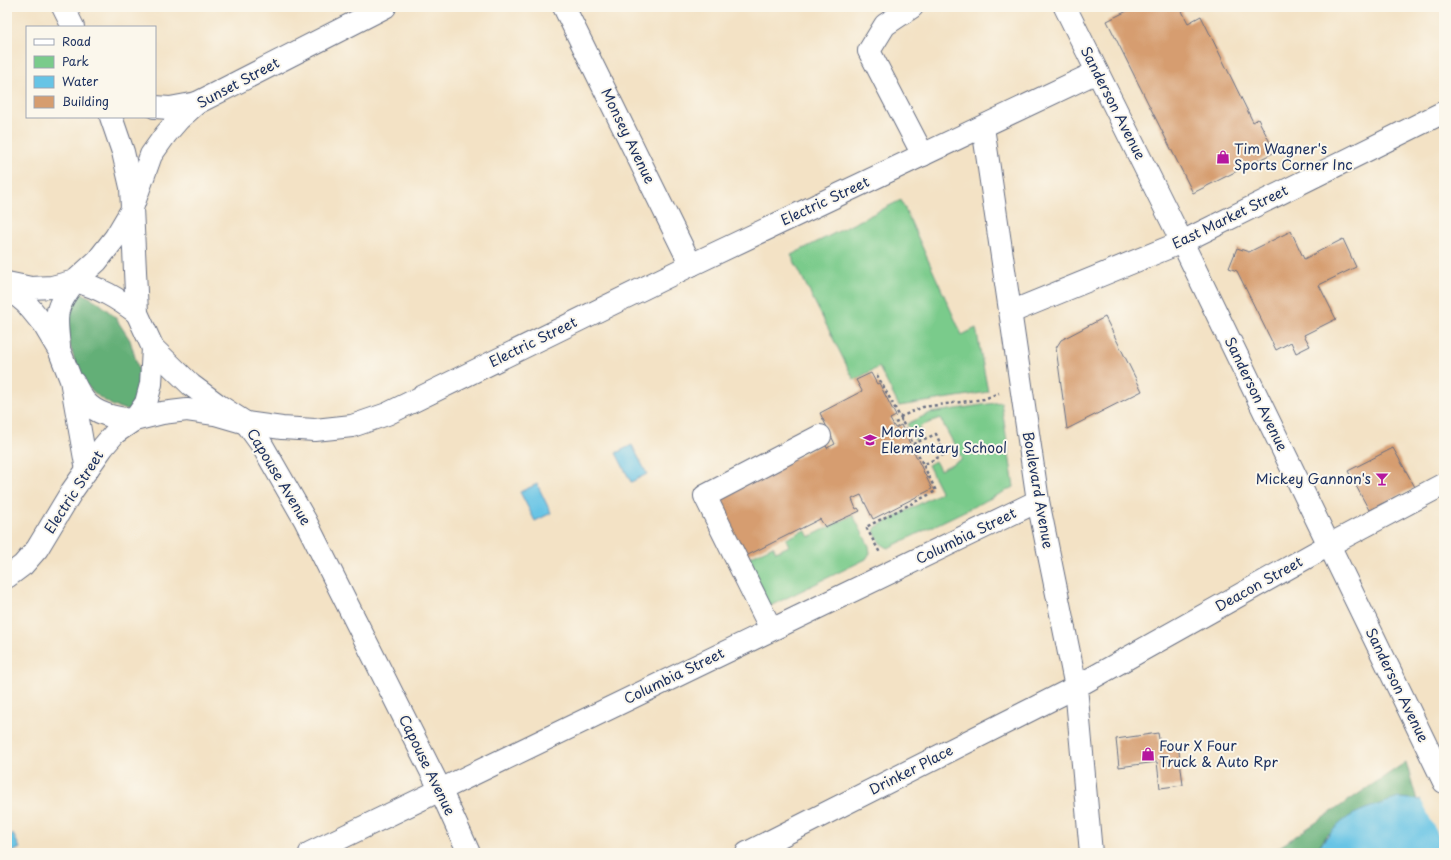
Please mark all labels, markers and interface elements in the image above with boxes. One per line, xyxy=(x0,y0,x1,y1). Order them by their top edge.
legend xyxy=(26,26,156,118)
text: Road xyxy=(62,32,91,50)
street label: Sanderson Avenue xyxy=(1076,42,1151,163)
text: Park xyxy=(62,52,89,70)
street label: Sunset Street xyxy=(193,52,283,113)
text: Water xyxy=(62,72,99,90)
street label: Monsey Avenue xyxy=(596,85,661,187)
text: Building xyxy=(62,92,109,110)
place label: Tim Wagner's Sports Corner Inc xyxy=(1234,138,1353,175)
shop icon: Tim Wagner's Sports Corner Inc xyxy=(1215,149,1231,165)
street label: Electric Street xyxy=(777,171,873,230)
street label: East Market Street xyxy=(1168,179,1292,254)
street label: Electric Street xyxy=(485,311,581,372)
street label: Sanderson Avenue xyxy=(1220,333,1293,455)
place label: Morris Elementary School xyxy=(881,421,1007,458)
street label: Capouse Avenue xyxy=(242,424,317,529)
street label: Boulevard Avenue xyxy=(1018,430,1059,550)
school or university icon: Morris Elementary School xyxy=(862,432,878,448)
street label: Electric Street xyxy=(39,446,109,538)
place label: Mickey Gannon's xyxy=(1256,468,1371,489)
bar icon: Mickey Gannon's xyxy=(1374,471,1390,487)
street label: Columbia Street xyxy=(912,502,1020,569)
street label: Deacon Street xyxy=(1211,551,1307,616)
street label: Sanderson Avenue xyxy=(1361,624,1434,746)
street label: Columbia Street xyxy=(620,642,728,709)
street label: Capouse Avenue xyxy=(394,711,461,819)
place label: Four X Four Truck & Auto Rpr xyxy=(1159,735,1279,772)
street label: Drinker Place xyxy=(865,739,956,800)
shop icon: Four X Four Truck & Auto Rpr xyxy=(1140,746,1156,762)

